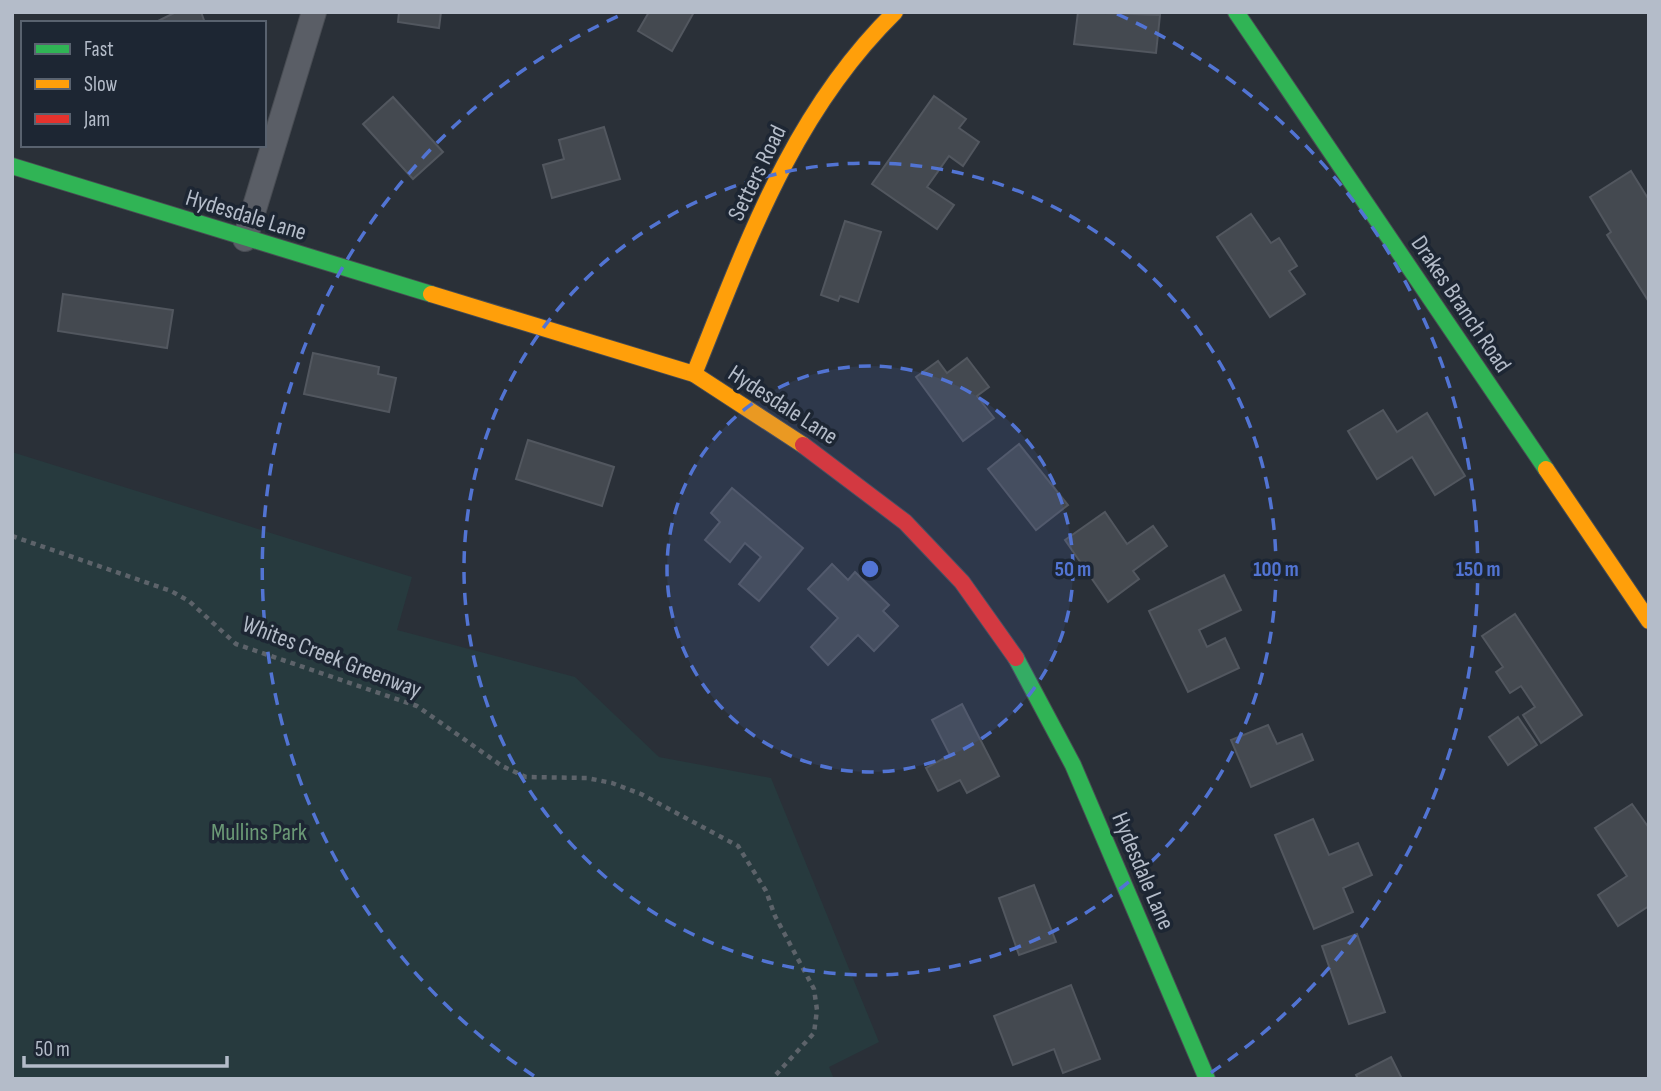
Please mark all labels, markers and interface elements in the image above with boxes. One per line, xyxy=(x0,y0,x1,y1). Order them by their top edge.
legend xyxy=(21,21,266,147)
text: Fast xyxy=(84,37,114,62)
text: Slow xyxy=(84,72,118,97)
text: Jam xyxy=(83,107,110,132)
street label: Setters Road xyxy=(721,120,793,226)
street label: Hydesdale Lane xyxy=(182,183,310,247)
street label: Drakes Branch Road xyxy=(1405,230,1517,378)
street label: Hydesdale Lane xyxy=(723,359,843,451)
centre of rings xyxy=(858,557,882,581)
text: 50 m xyxy=(1055,557,1091,582)
text: 100 m xyxy=(1253,557,1299,582)
text: 150 m xyxy=(1456,557,1500,582)
street label: Whites Creek Greenway xyxy=(238,610,426,704)
street label: Hydesdale Lane xyxy=(1105,808,1181,934)
park label: Mullins Park xyxy=(211,818,307,847)
scale bar xyxy=(24,1024,228,1068)
text: 50 m xyxy=(35,1037,70,1062)

